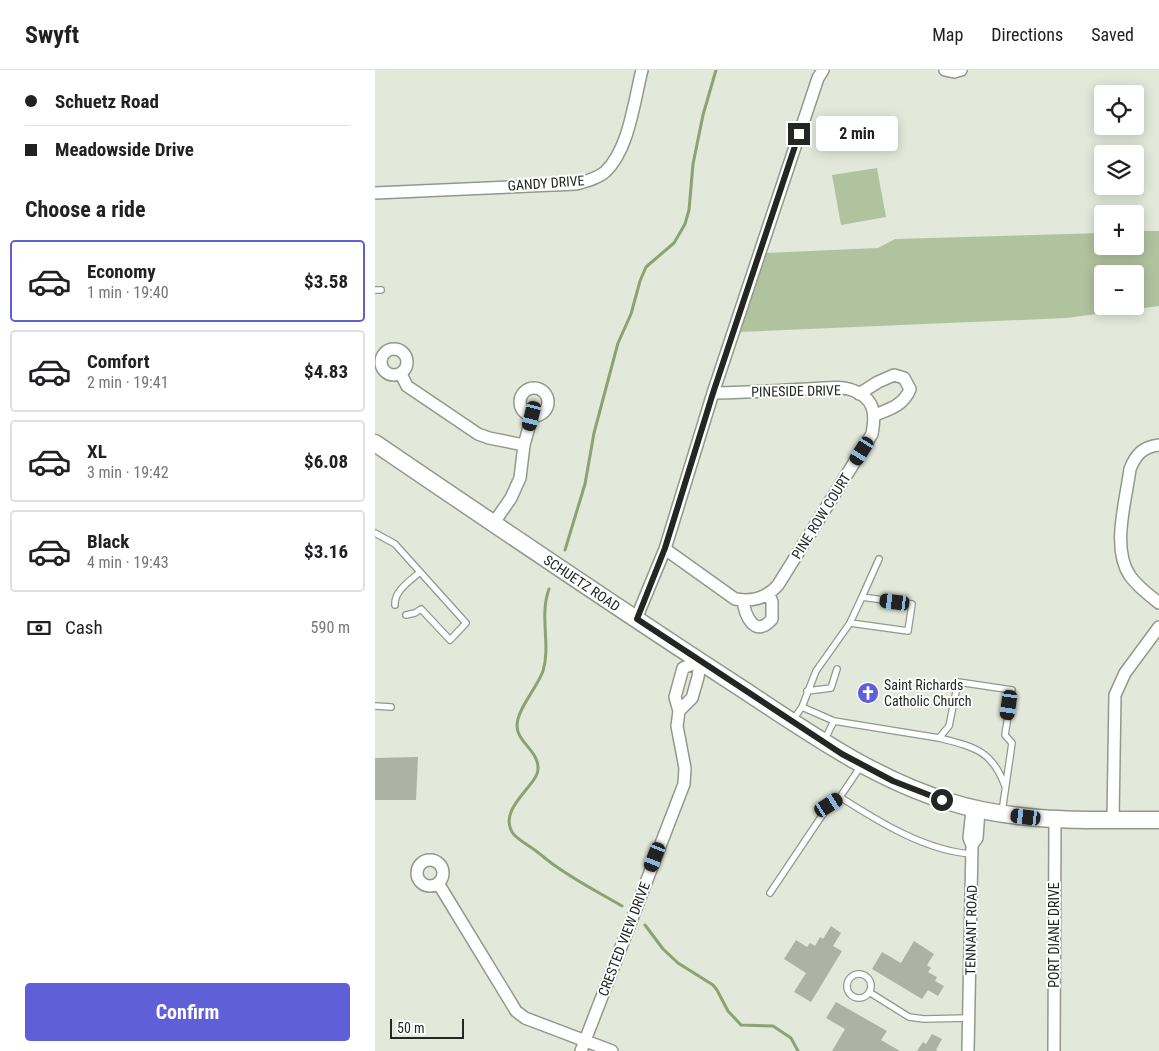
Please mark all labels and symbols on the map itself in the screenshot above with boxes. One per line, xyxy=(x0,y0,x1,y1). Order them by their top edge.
callout: 2 min xyxy=(817,116,899,152)
route end xyxy=(788,123,810,145)
street label: GANDY DRIVE xyxy=(507,172,585,194)
street label: PINESIDE DRIVE xyxy=(751,382,841,400)
car xyxy=(521,400,542,432)
car xyxy=(847,434,876,468)
street label: PINE ROW COURT xyxy=(788,470,854,562)
street label: SCHUETZ ROAD xyxy=(541,552,623,614)
car xyxy=(879,593,910,611)
place label: Saint Richards Catholic Church xyxy=(884,677,972,709)
church icon: Saint Richards Catholic Church xyxy=(856,681,880,705)
car xyxy=(999,689,1018,721)
route start xyxy=(931,789,953,811)
car xyxy=(812,791,845,819)
car xyxy=(1010,808,1041,826)
car xyxy=(642,840,667,874)
street label: CRESTED VIEW DRIVE xyxy=(595,880,653,998)
street label: PORT DIANE DRIVE xyxy=(1046,882,1062,988)
street label: TENNANT ROAD xyxy=(962,885,980,975)
scale bar xyxy=(390,1016,464,1039)

